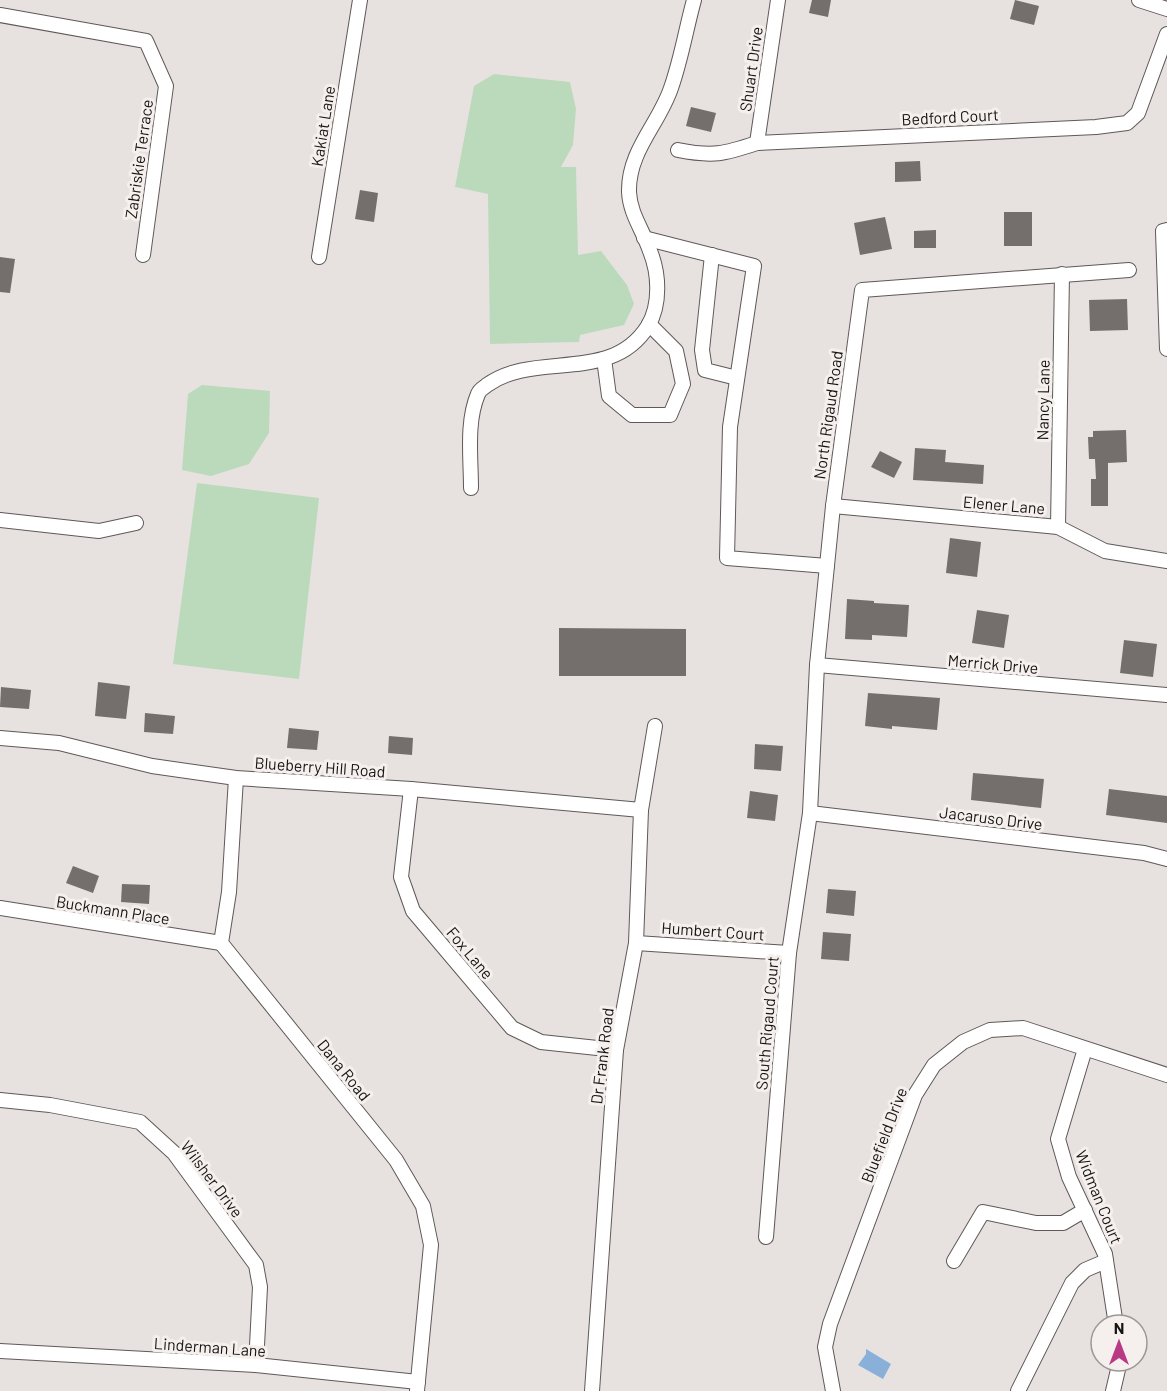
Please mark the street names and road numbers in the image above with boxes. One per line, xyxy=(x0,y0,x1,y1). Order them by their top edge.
street label: Shuart Drive xyxy=(735,25,766,113)
street label: Kakiat Lane xyxy=(307,84,338,168)
street label: Zabriskie Terrace xyxy=(121,98,156,220)
street label: Bedford Court xyxy=(901,104,999,129)
street label: North Rigaud Road xyxy=(809,349,846,480)
street label: Nancy Lane xyxy=(1032,360,1053,440)
street label: Elener Lane xyxy=(962,491,1046,518)
street label: Merrick Drive xyxy=(947,650,1039,677)
street label: Blueberry Hill Road xyxy=(254,752,386,781)
street label: Jacaruso Drive xyxy=(939,802,1044,833)
street label: Buckmann Place xyxy=(55,891,171,928)
street label: Humbert Court xyxy=(661,917,765,944)
street label: Fox Lane xyxy=(443,923,498,983)
street label: South Rigaud Court xyxy=(751,955,782,1091)
street label: Dr Frank Road xyxy=(586,1007,617,1105)
street label: Dana Road xyxy=(314,1035,375,1104)
street label: Bluefield Drive xyxy=(857,1085,910,1185)
street label: Wilsher Drive xyxy=(177,1137,247,1221)
street label: Widman Court xyxy=(1072,1147,1127,1246)
street label: Linderman Lane xyxy=(153,1333,267,1360)

